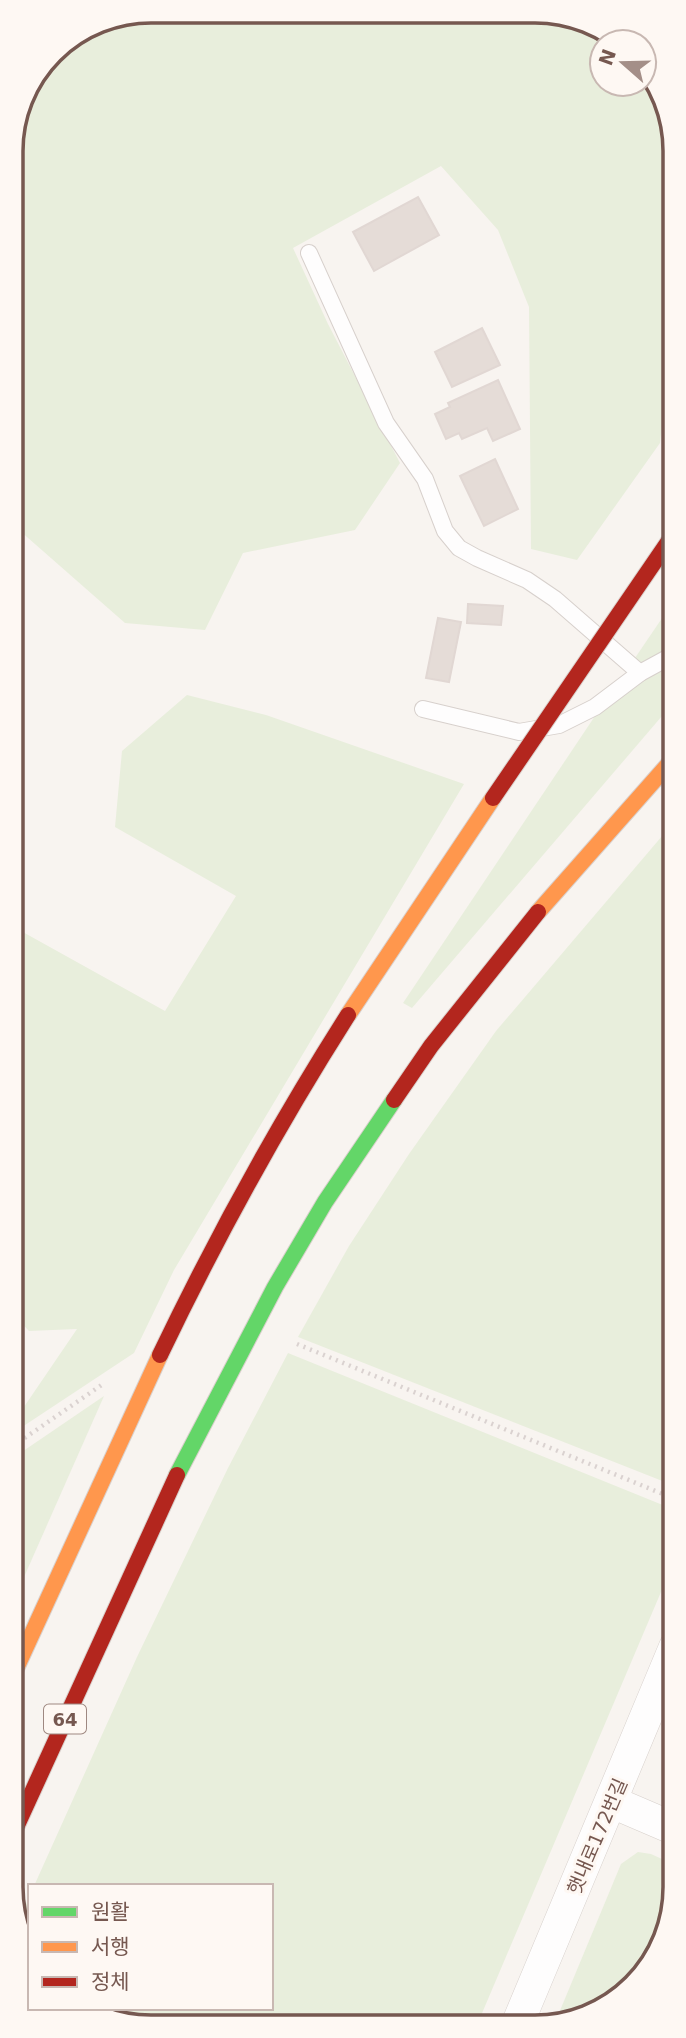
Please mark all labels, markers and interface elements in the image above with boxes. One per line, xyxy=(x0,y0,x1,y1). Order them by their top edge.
north arrow xyxy=(588,28,658,98)
text: N xyxy=(594,46,620,68)
road number: 64 xyxy=(44,1704,86,1734)
street label: 햇내로172번길 xyxy=(563,1775,631,1897)
legend xyxy=(28,1884,273,2010)
text: 원활 xyxy=(91,1900,130,1924)
text: 서행 xyxy=(91,1935,130,1959)
text: 정체 xyxy=(91,1970,130,1994)

